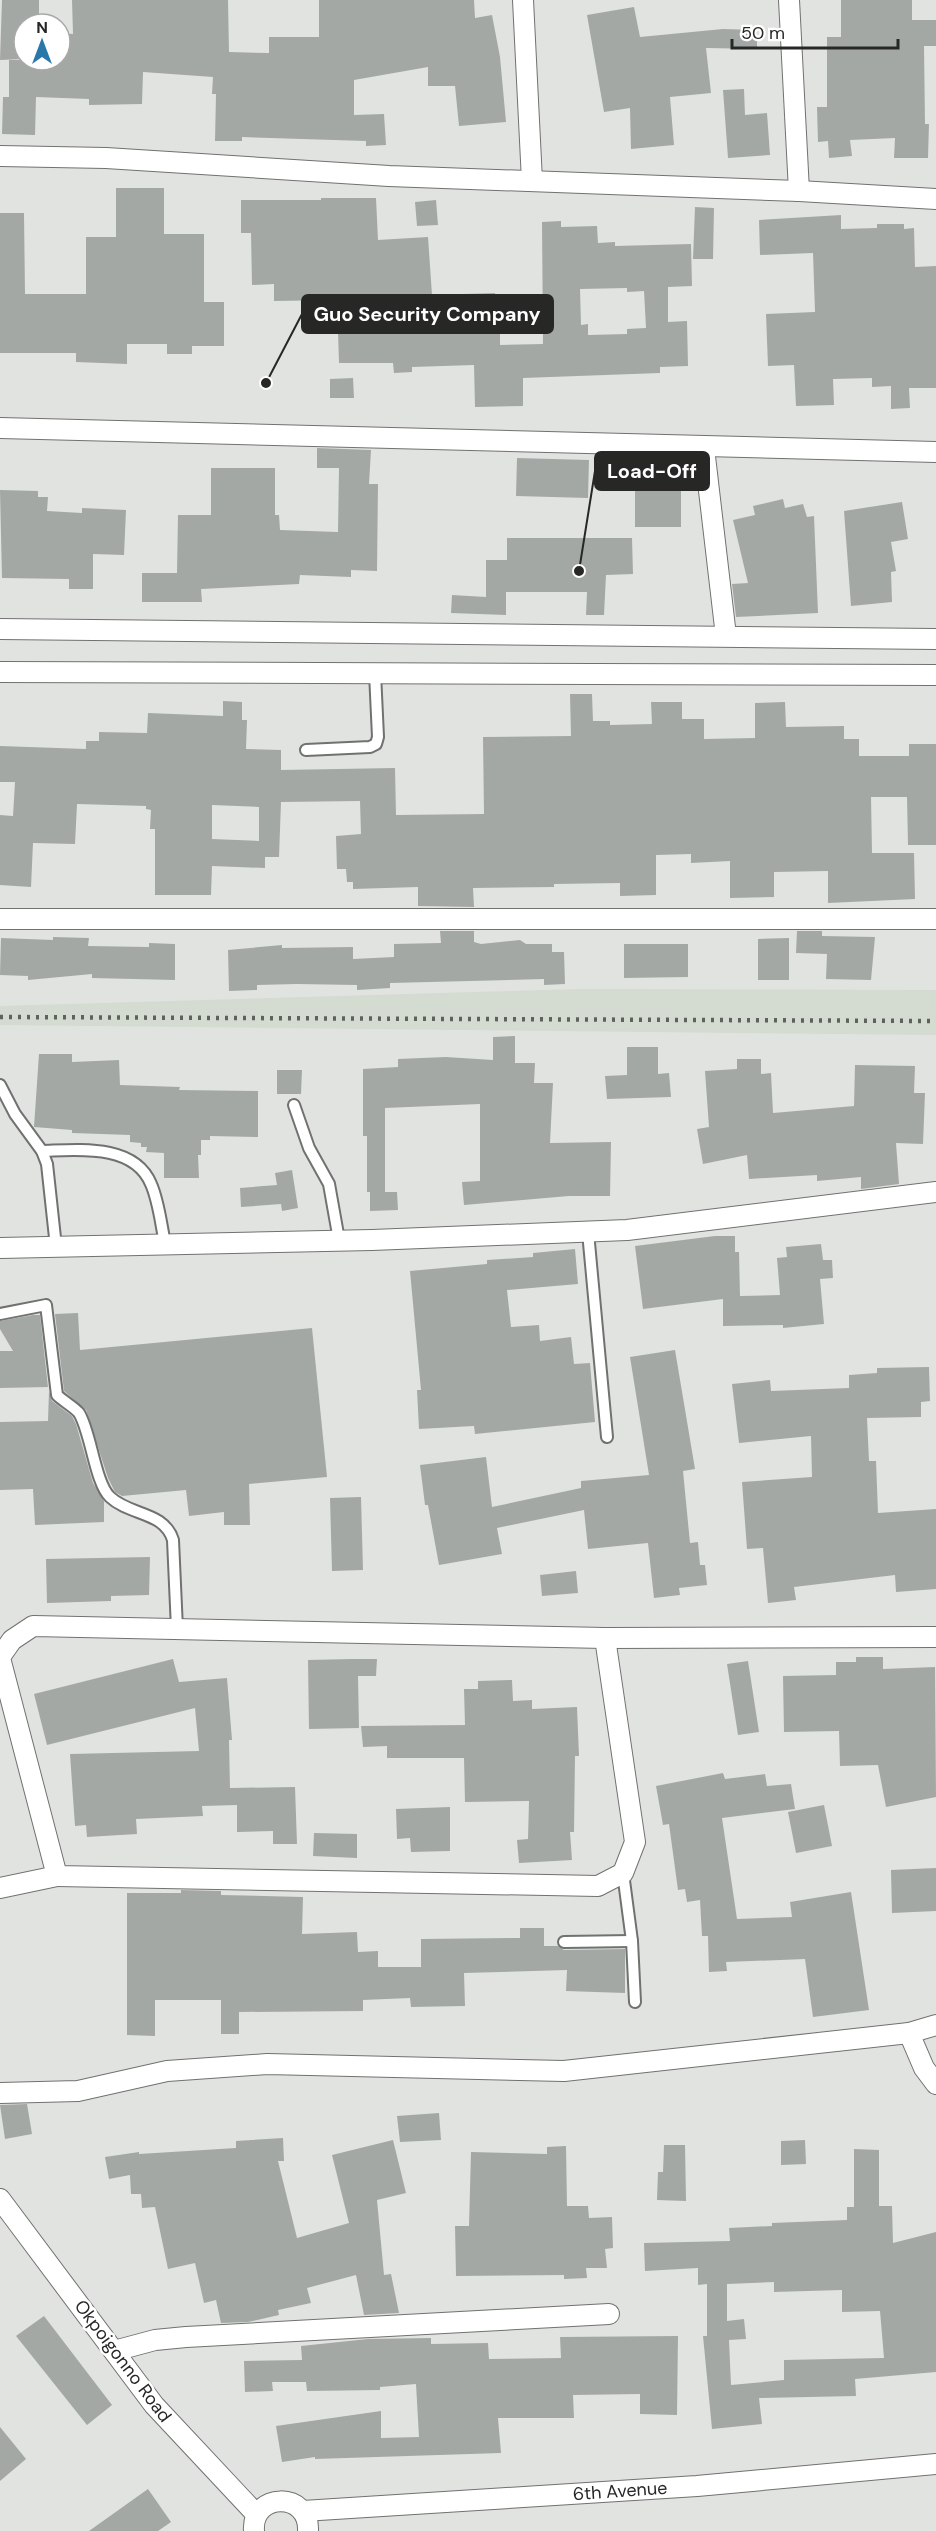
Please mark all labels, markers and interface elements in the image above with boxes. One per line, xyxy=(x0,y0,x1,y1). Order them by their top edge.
north arrow xyxy=(12,12,72,72)
scale bar xyxy=(732,12,898,50)
text: N xyxy=(36,17,48,38)
text: 50 m xyxy=(741,21,785,45)
callout: Guo Security Company xyxy=(302,295,553,333)
text: Guo Security Company xyxy=(313,301,541,327)
callout: Load-Off xyxy=(595,452,709,490)
text: Load-Off xyxy=(607,458,697,484)
street label: Okpoigonno Road xyxy=(69,2295,177,2427)
street label: 6th Avenue xyxy=(572,2476,668,2506)

